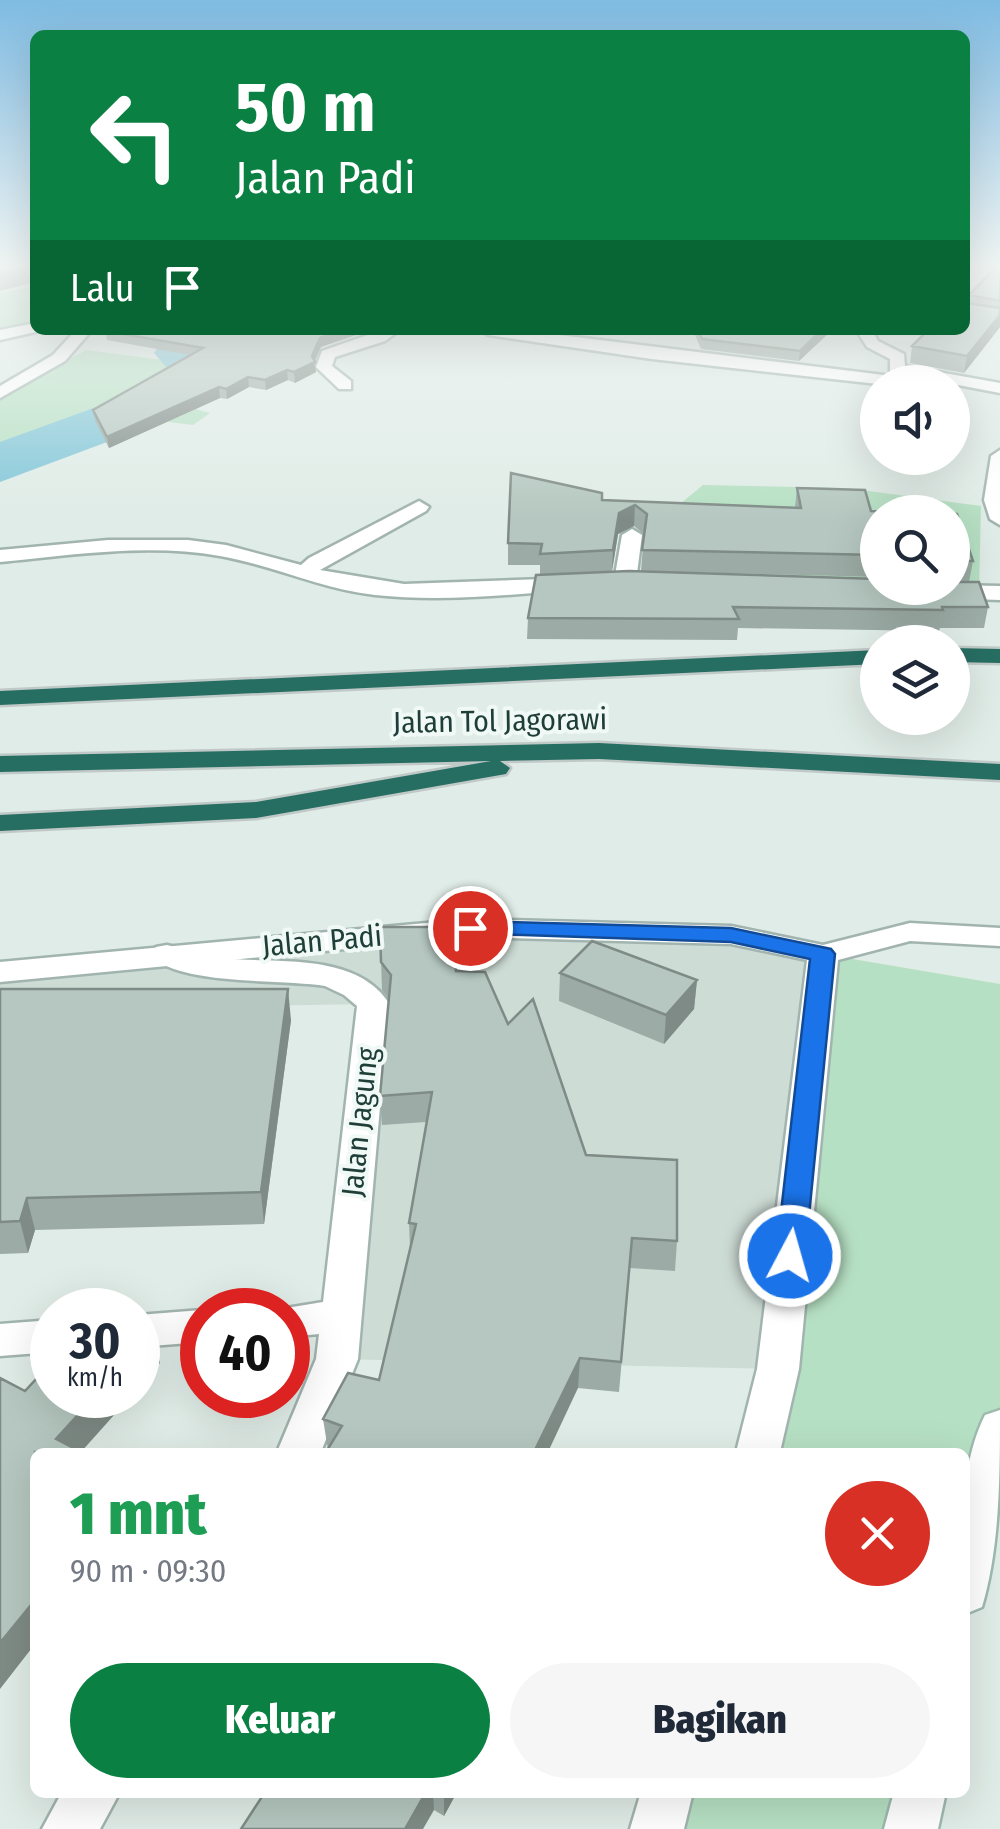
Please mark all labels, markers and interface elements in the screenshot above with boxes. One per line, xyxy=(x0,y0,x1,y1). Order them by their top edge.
text: 50 m xyxy=(235,66,376,150)
icon: left xyxy=(70,70,200,200)
text: Jalan Padi xyxy=(235,151,416,205)
icon: arrive xyxy=(155,260,210,315)
text: Lalu xyxy=(70,265,135,311)
map controls xyxy=(860,365,970,735)
button: sound xyxy=(860,365,970,475)
button: search xyxy=(860,495,970,605)
button: layers xyxy=(860,625,970,735)
street label: Jalan Tol Jagorawi xyxy=(393,701,607,741)
pin xyxy=(428,886,513,971)
icon: arrive xyxy=(443,901,498,956)
street label: Jalan Padi xyxy=(260,918,384,964)
street label: Jalan Jagung xyxy=(334,1045,386,1198)
position arrow xyxy=(738,1204,842,1308)
speed limit sign: 40 xyxy=(180,1288,310,1418)
text: 30 xyxy=(70,1311,120,1371)
text: km/h xyxy=(67,1363,123,1393)
text: 1 mnt xyxy=(70,1478,207,1550)
button: close xyxy=(825,1481,930,1586)
text: 90 m · 09:30 xyxy=(70,1552,226,1590)
button: Keluar xyxy=(70,1663,490,1778)
button: Bagikan xyxy=(510,1663,930,1778)

